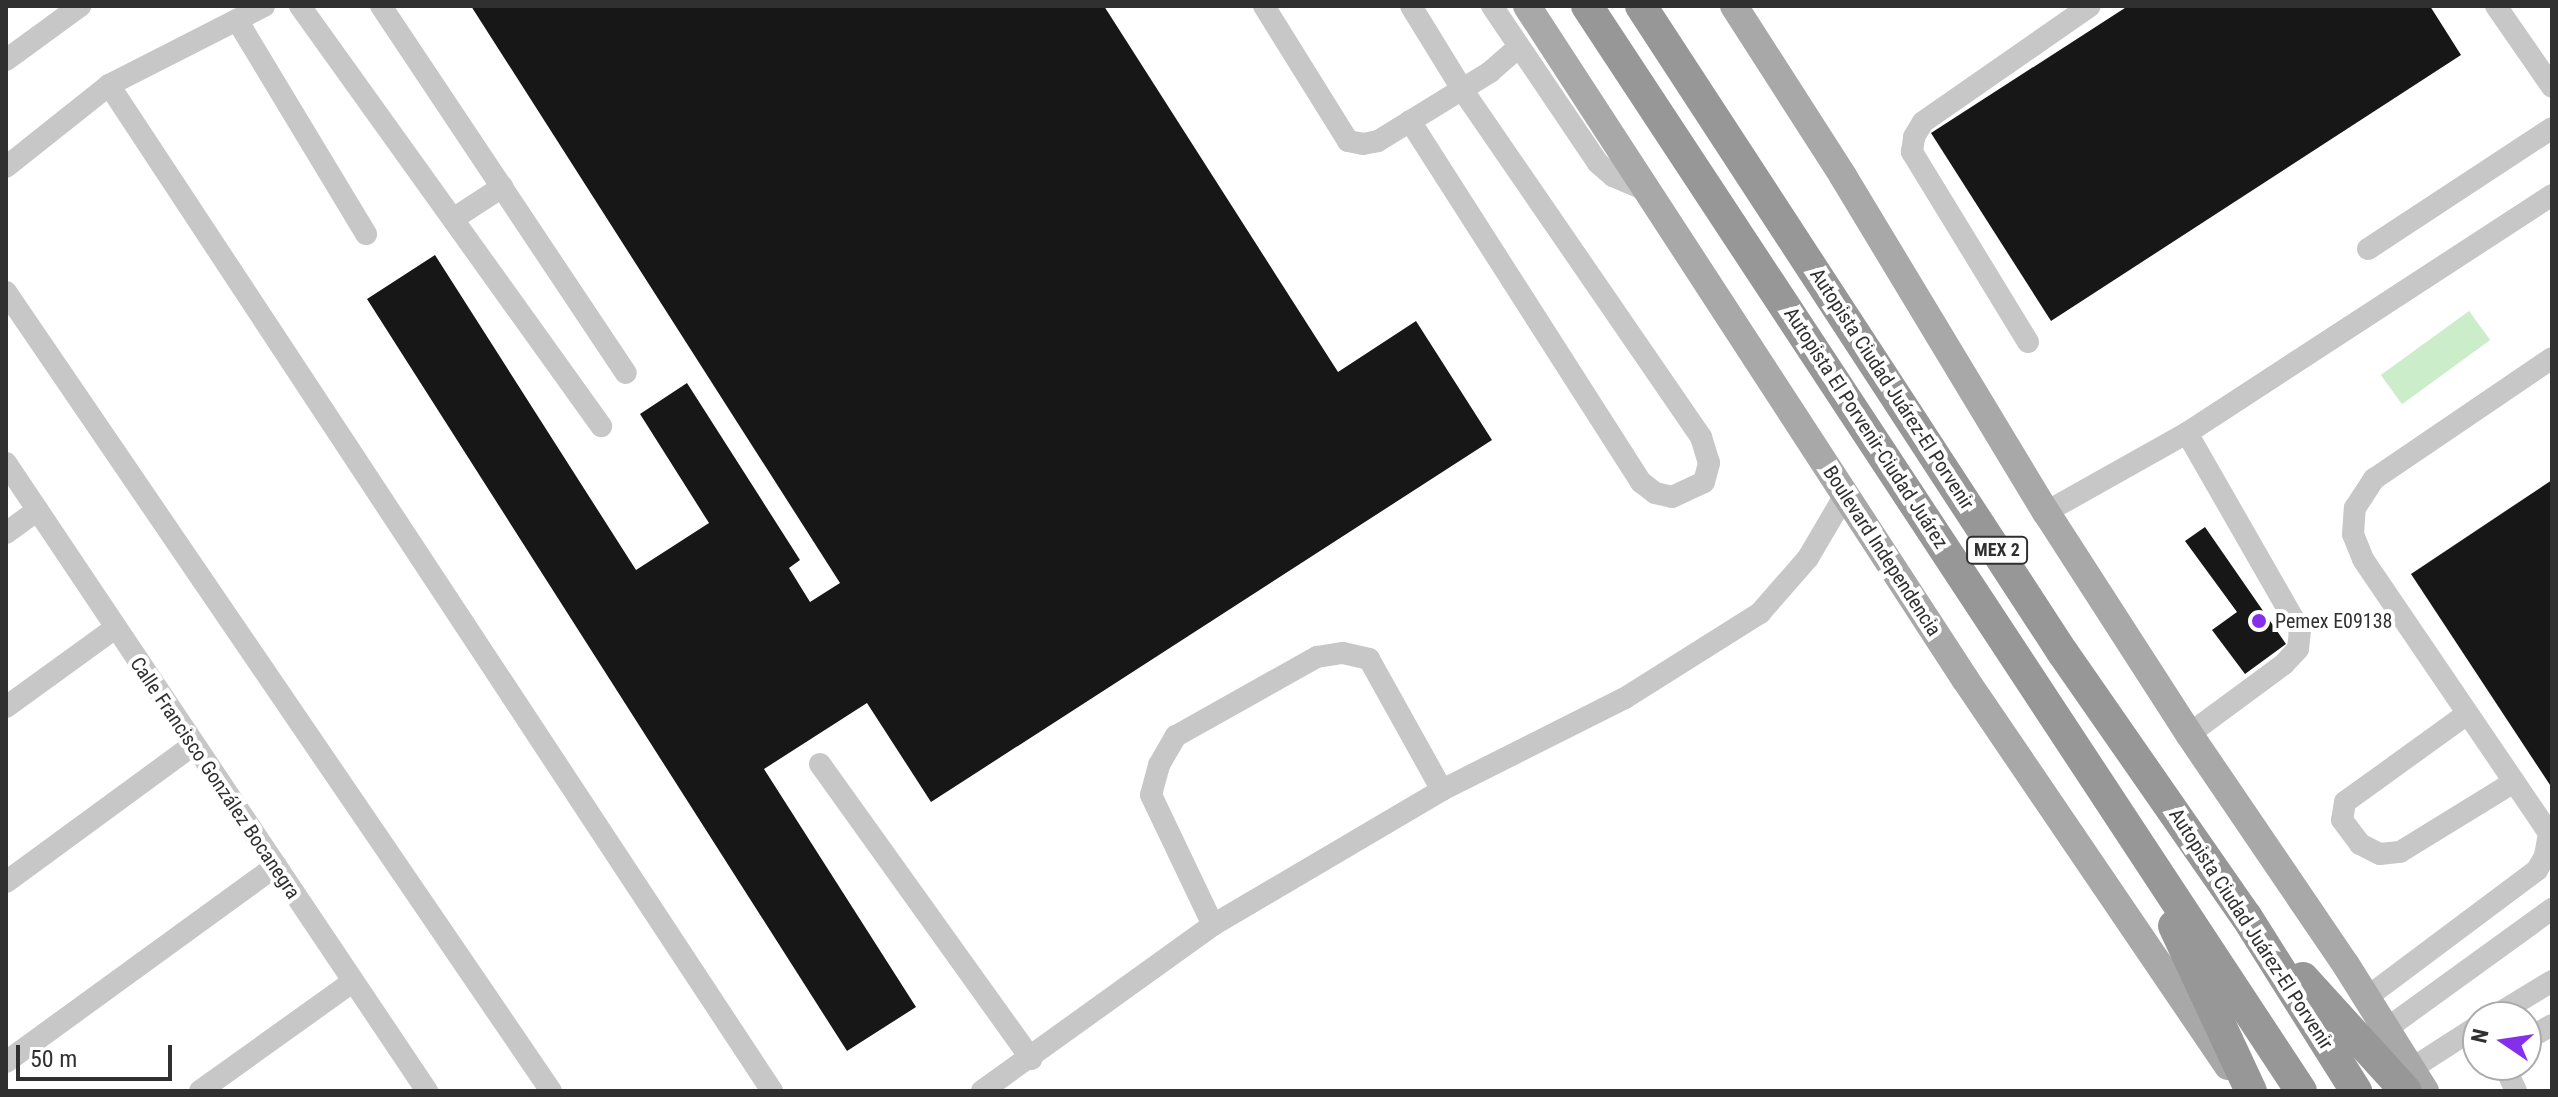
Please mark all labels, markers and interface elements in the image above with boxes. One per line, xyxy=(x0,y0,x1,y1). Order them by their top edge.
street label: Autopista Ciudad Juárez-El Porvenir xyxy=(1805,264,1979,514)
street label: Autopista El Porvenir-Ciudad Juárez xyxy=(1779,303,1953,553)
street label: Boulevard Independencia xyxy=(1818,461,1946,641)
road number: MEX 2 xyxy=(1965,536,2029,564)
place label: Pemex E09138 xyxy=(2275,609,2392,633)
marker: Pemex E09138 xyxy=(2250,612,2268,630)
street label: Calle Francisco González Bocanegra xyxy=(125,653,305,903)
street label: Autopista Ciudad Juárez-El Porvenir xyxy=(2164,804,2338,1054)
north arrow xyxy=(2462,1001,2542,1081)
text: N xyxy=(2466,1027,2494,1045)
scale bar xyxy=(20,1029,176,1079)
text: 50 m xyxy=(30,1045,77,1073)

